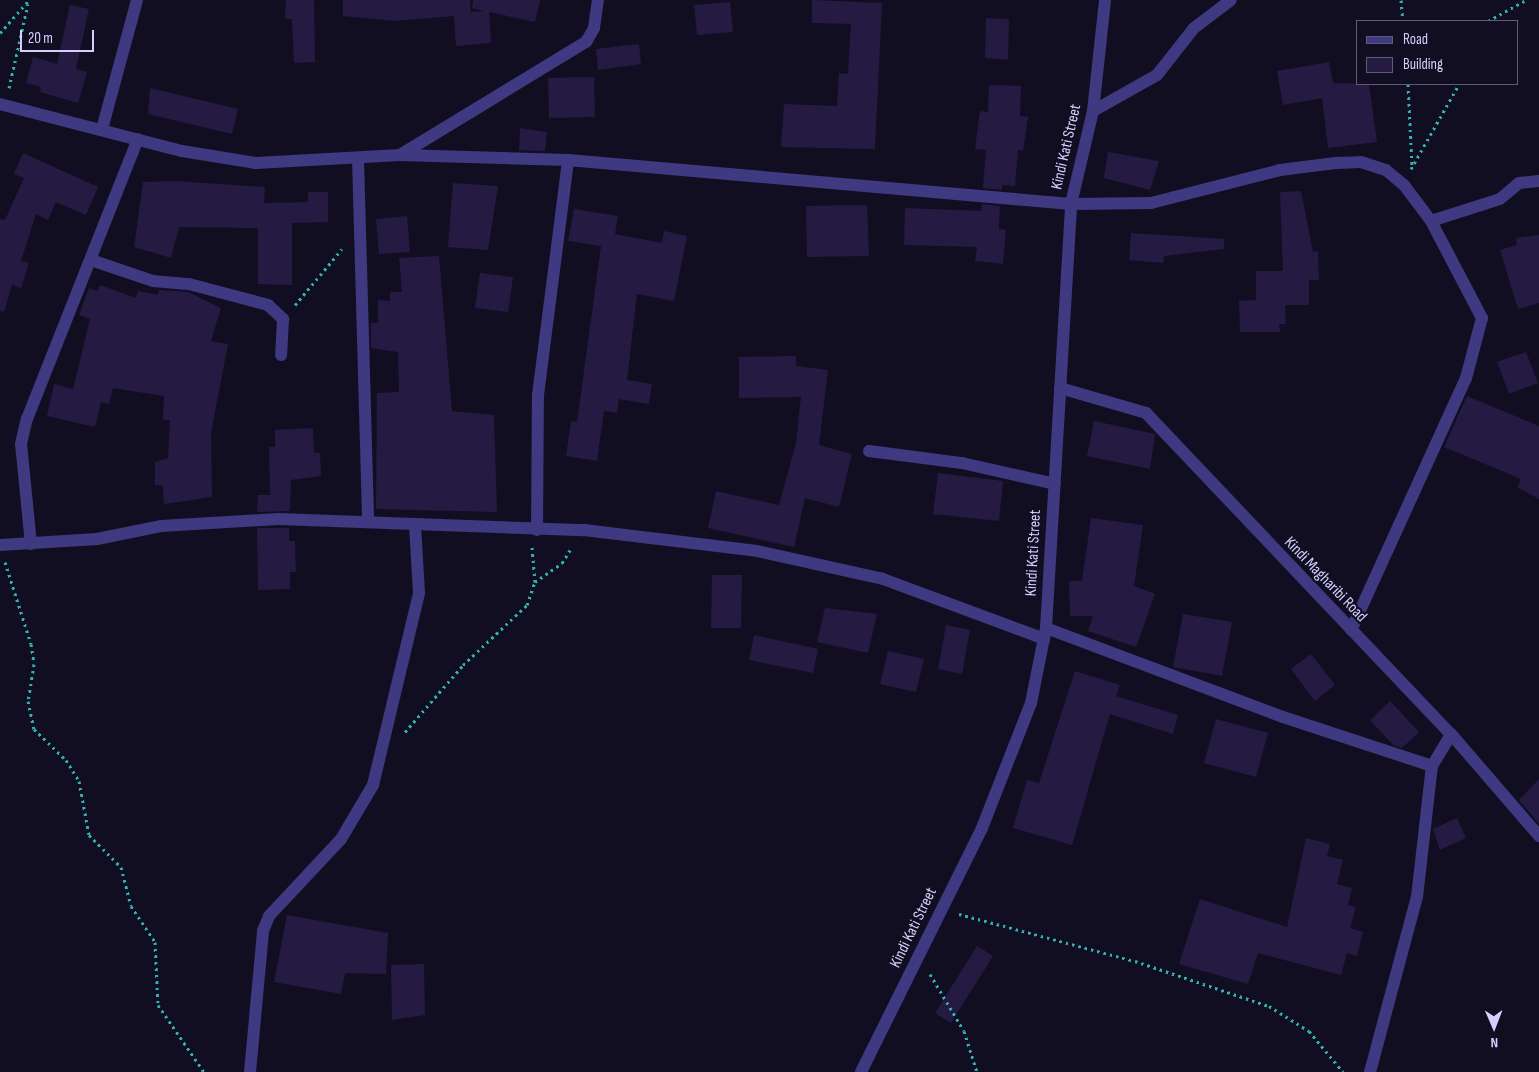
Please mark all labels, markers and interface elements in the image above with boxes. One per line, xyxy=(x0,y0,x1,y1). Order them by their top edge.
scale bar xyxy=(22,20,96,52)
legend xyxy=(1356,20,1519,85)
text: 20 m xyxy=(28,29,53,48)
text: Road xyxy=(1403,30,1428,49)
text: Building xyxy=(1403,55,1443,74)
street label: Kindi Kati Street xyxy=(1048,103,1086,191)
street label: Kindi Kati Street xyxy=(1022,509,1046,597)
street label: Kindi Magharibi Road xyxy=(1280,534,1370,626)
street label: Kindi Kati Street xyxy=(886,885,942,971)
north arrow xyxy=(1469,1002,1519,1052)
text: N xyxy=(1490,1034,1498,1051)

